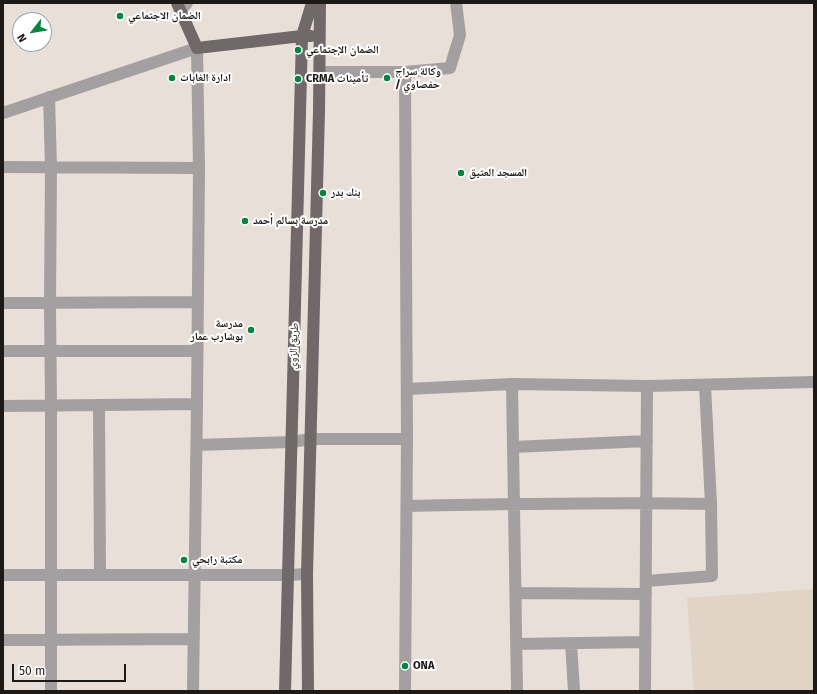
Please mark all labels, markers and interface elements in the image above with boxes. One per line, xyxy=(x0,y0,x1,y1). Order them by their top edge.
place label: الضمان الاجتماعي xyxy=(128,9,201,23)
marker: الضمان الاجتماعي xyxy=(115,11,125,21)
north arrow xyxy=(12,12,52,52)
text: N xyxy=(15,31,30,44)
place label: الضمان الإجتماعي xyxy=(306,43,379,57)
marker: الضمان الإجتماعي xyxy=(293,45,303,55)
place label: وكالة سراج / حفصاوي xyxy=(395,65,441,91)
place label: ادارة الغابات xyxy=(180,71,231,85)
place label: CRMA تأمينات xyxy=(306,72,368,86)
marker: ادارة الغابات xyxy=(167,73,177,83)
marker: وكالة سراج / حفصاوي xyxy=(382,73,392,83)
marker: CRMA تأمينات xyxy=(293,74,303,84)
place label: المسجد العتيق xyxy=(469,166,527,180)
marker: المسجد العتيق xyxy=(456,168,466,178)
place label: بنك بدر xyxy=(331,186,361,200)
marker: بنك بدر xyxy=(318,188,328,198)
place label: مدرسة بسالم أحمد xyxy=(253,214,328,228)
marker: مدرسة بسالم أحمد xyxy=(240,216,250,226)
place label: مدرسة بوشارب عمار xyxy=(191,317,243,343)
street label: طريق الزوي xyxy=(287,322,301,370)
marker: مدرسة بوشارب عمار xyxy=(246,325,256,335)
place label: مكتبة رابحي xyxy=(192,553,242,567)
marker: مكتبة رابحي xyxy=(179,555,189,565)
scale bar xyxy=(14,656,128,682)
place label: ONA xyxy=(413,659,434,673)
marker: ONA xyxy=(400,661,410,671)
text: 50 m xyxy=(19,664,45,678)

